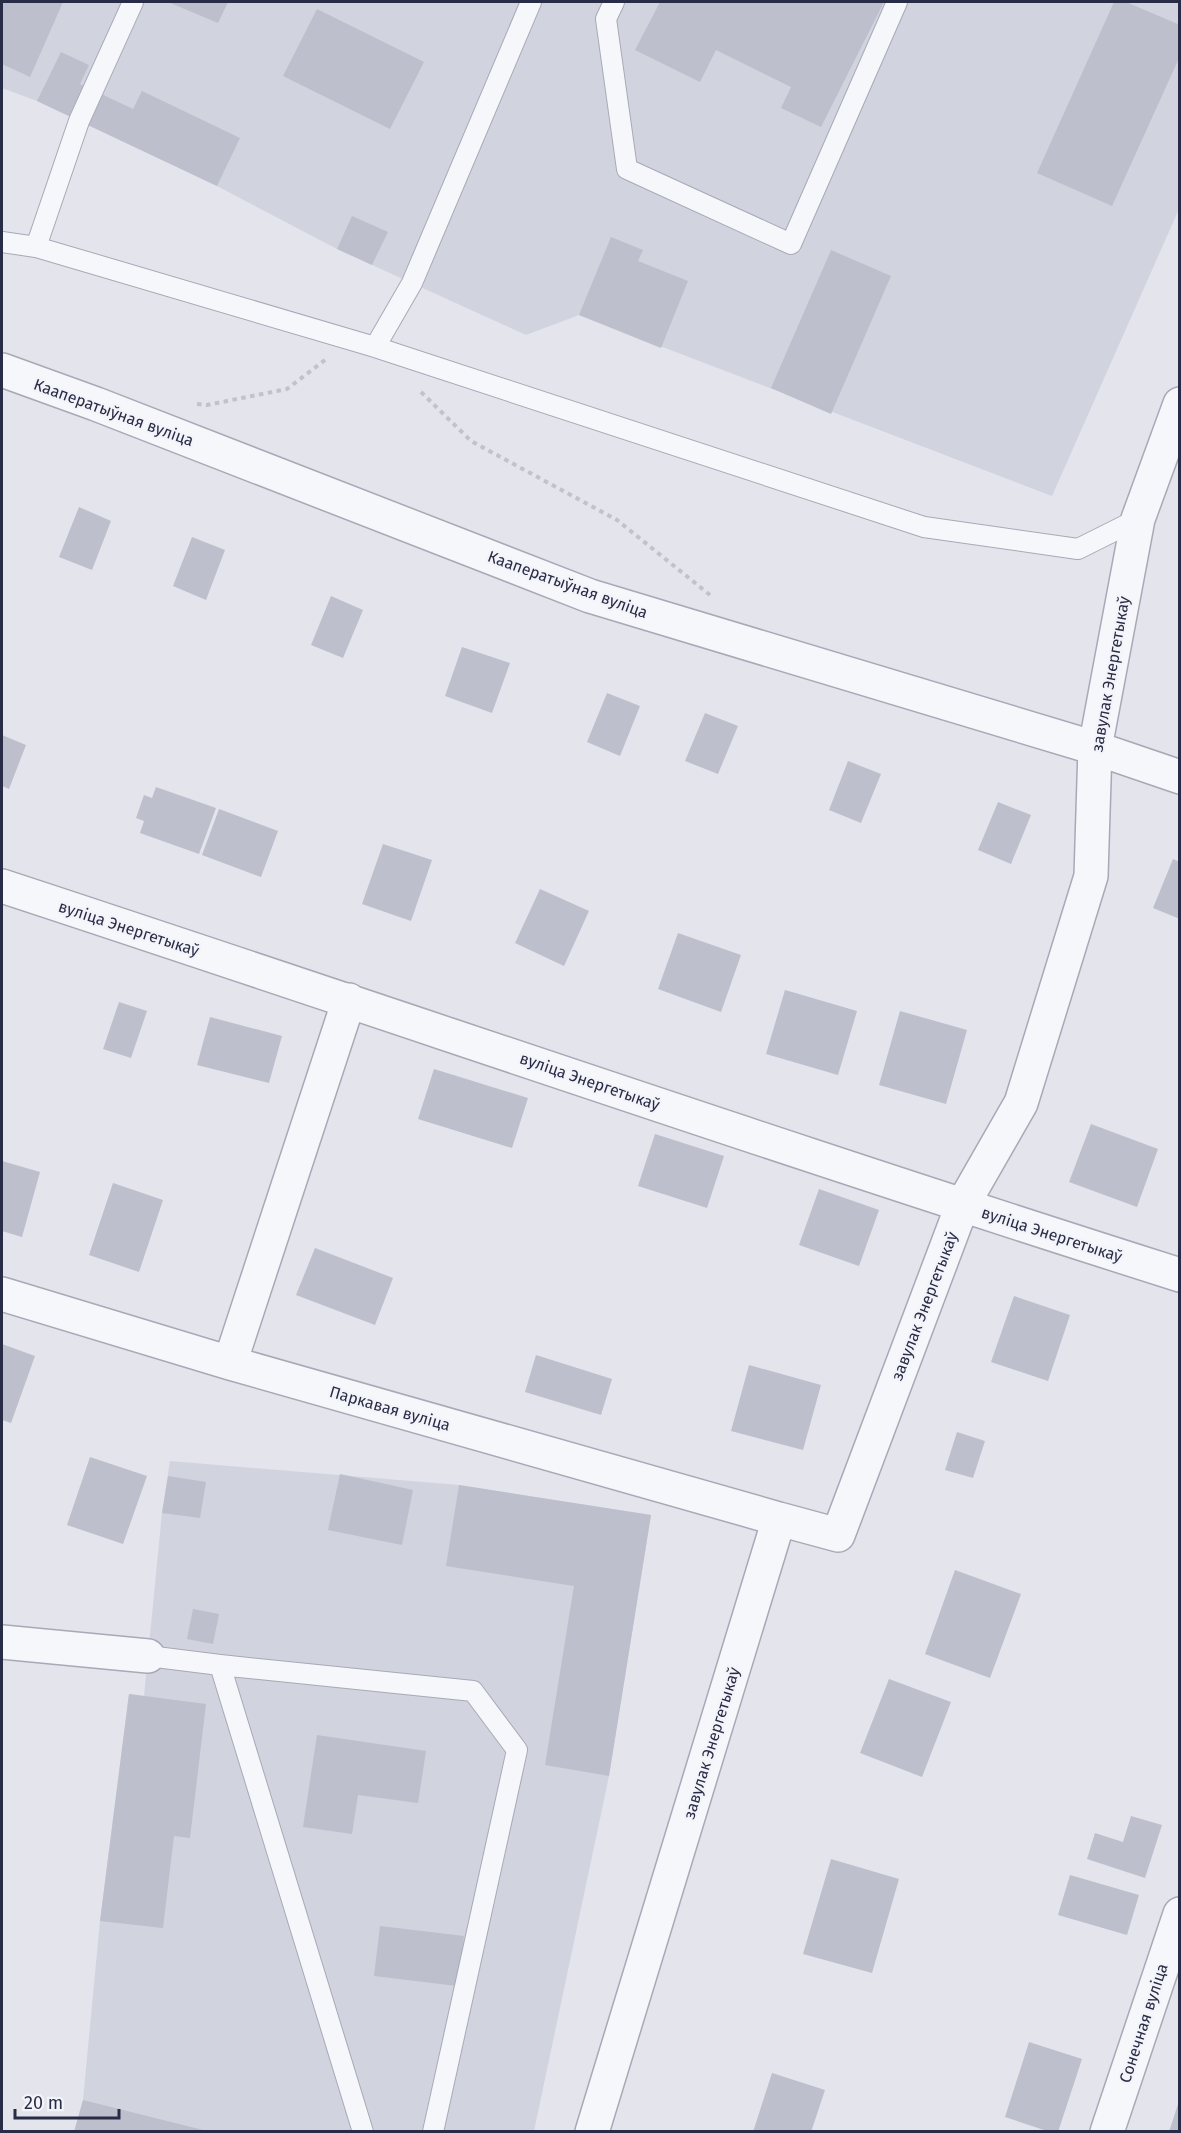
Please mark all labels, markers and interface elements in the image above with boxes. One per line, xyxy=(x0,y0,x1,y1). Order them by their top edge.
street label: Кааператыўная вуліца xyxy=(31,375,196,450)
street label: Кааператыўная вуліца xyxy=(485,547,650,622)
street label: завулак Энергетыкаў xyxy=(1087,595,1134,754)
street label: вуліца Энергетыкаў xyxy=(56,897,202,960)
street label: вуліца Энергетыкаў xyxy=(517,1049,663,1114)
street label: вуліца Энергетыкаў xyxy=(979,1203,1125,1266)
street label: завулак Энергетыкаў xyxy=(887,1229,962,1383)
street label: Паркавая вуліца xyxy=(327,1382,452,1435)
street label: завулак Энергетыкаў xyxy=(679,1665,744,1821)
street label: Сонечная вуліца xyxy=(1115,1961,1172,2085)
scale bar xyxy=(15,2082,118,2120)
text: 20 m xyxy=(24,2092,63,2114)

